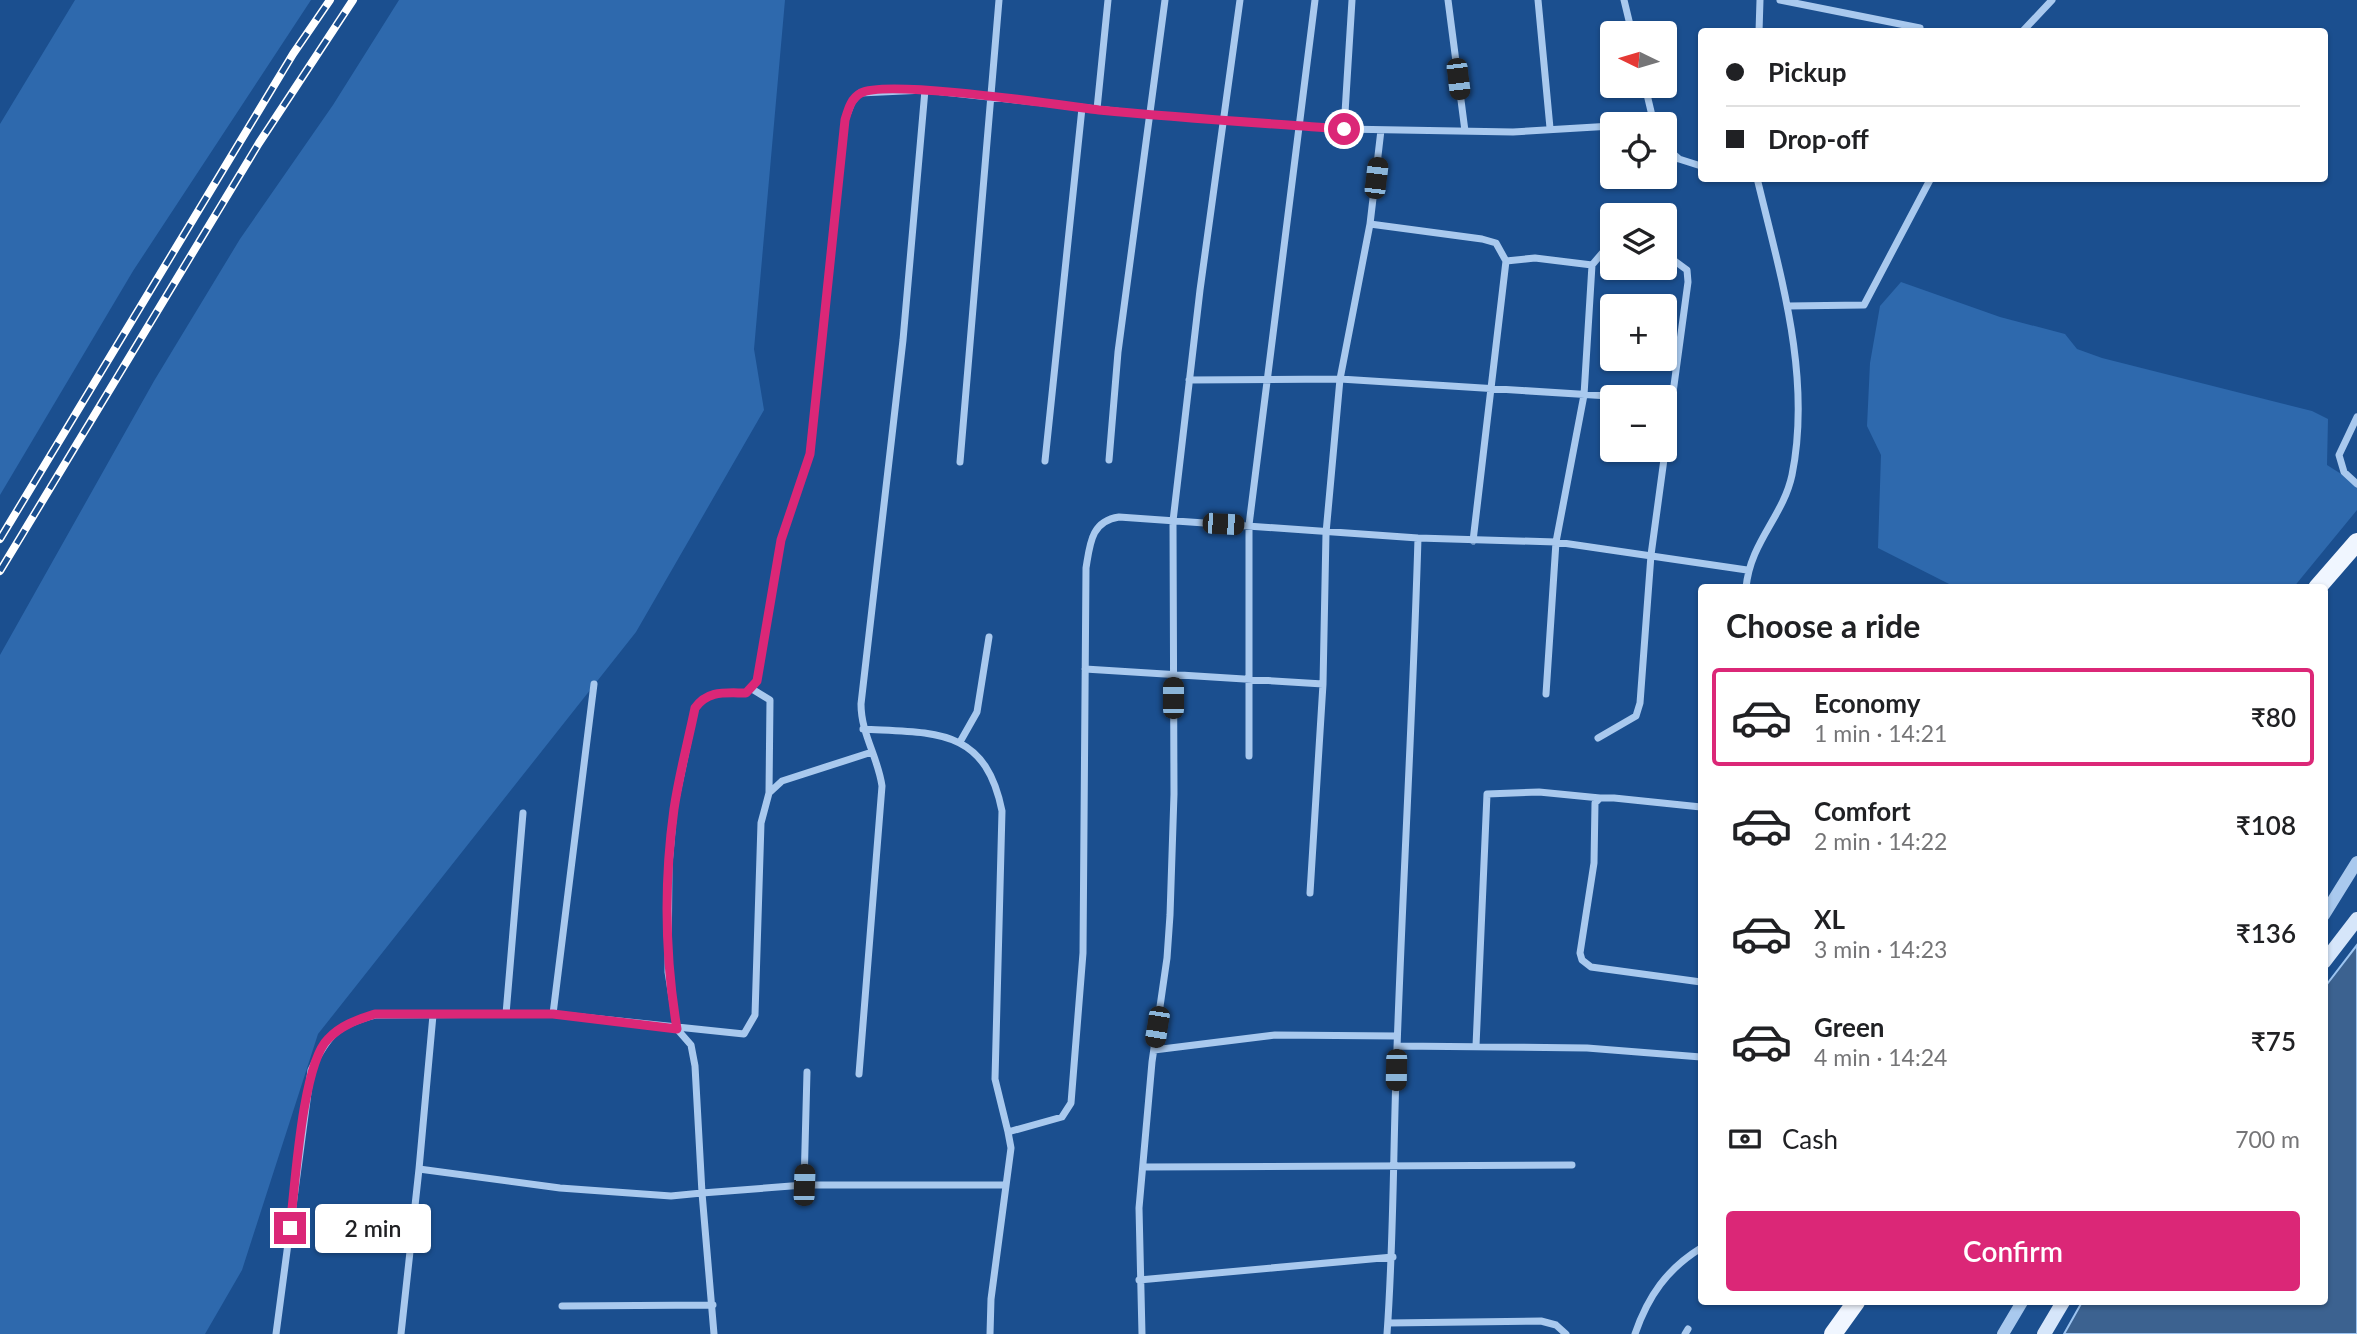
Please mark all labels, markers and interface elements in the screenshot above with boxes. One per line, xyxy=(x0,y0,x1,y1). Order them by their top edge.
north arrow xyxy=(1600,21,1676,98)
map controls xyxy=(1600,21,1677,462)
text: Pickup xyxy=(1768,56,1847,88)
car xyxy=(1446,57,1471,101)
button: locate xyxy=(1600,112,1677,189)
route start xyxy=(1328,113,1360,145)
text: Drop-off xyxy=(1768,123,1869,155)
car xyxy=(1364,156,1389,200)
button: layers xyxy=(1600,203,1677,280)
button: + xyxy=(1600,294,1677,371)
button: − xyxy=(1600,385,1677,462)
car xyxy=(1202,512,1245,536)
text: Choose a ride xyxy=(1726,606,1920,645)
car xyxy=(1163,677,1184,719)
icon: car xyxy=(1730,686,1793,749)
text: Economy xyxy=(1814,687,1920,719)
text: ₹80 xyxy=(2251,701,2296,733)
text: 1 min · 14:21 xyxy=(1814,719,1947,747)
icon: car xyxy=(1730,794,1793,857)
text: Comfort xyxy=(1814,795,1911,827)
text: ₹108 xyxy=(2236,809,2296,841)
text: 2 min · 14:22 xyxy=(1814,827,1947,855)
icon: car xyxy=(1730,902,1793,965)
text: XL xyxy=(1814,903,1845,935)
text: ₹136 xyxy=(2236,917,2296,949)
text: 3 min · 14:23 xyxy=(1814,935,1947,963)
car xyxy=(1144,1005,1171,1049)
icon: car xyxy=(1730,1010,1793,1073)
text: Green xyxy=(1814,1011,1884,1043)
text: ₹75 xyxy=(2251,1025,2296,1057)
text: 4 min · 14:24 xyxy=(1814,1043,1947,1071)
car xyxy=(1386,1049,1407,1091)
icon: cash xyxy=(1726,1120,1764,1158)
text: Cash xyxy=(1782,1123,1838,1155)
text: 700 m xyxy=(2235,1125,2300,1153)
car xyxy=(793,1164,816,1206)
callout: 2 min xyxy=(314,1204,430,1252)
button: Confirm xyxy=(1726,1211,2300,1291)
route end xyxy=(274,1212,306,1244)
text: 2 min xyxy=(345,1214,401,1242)

